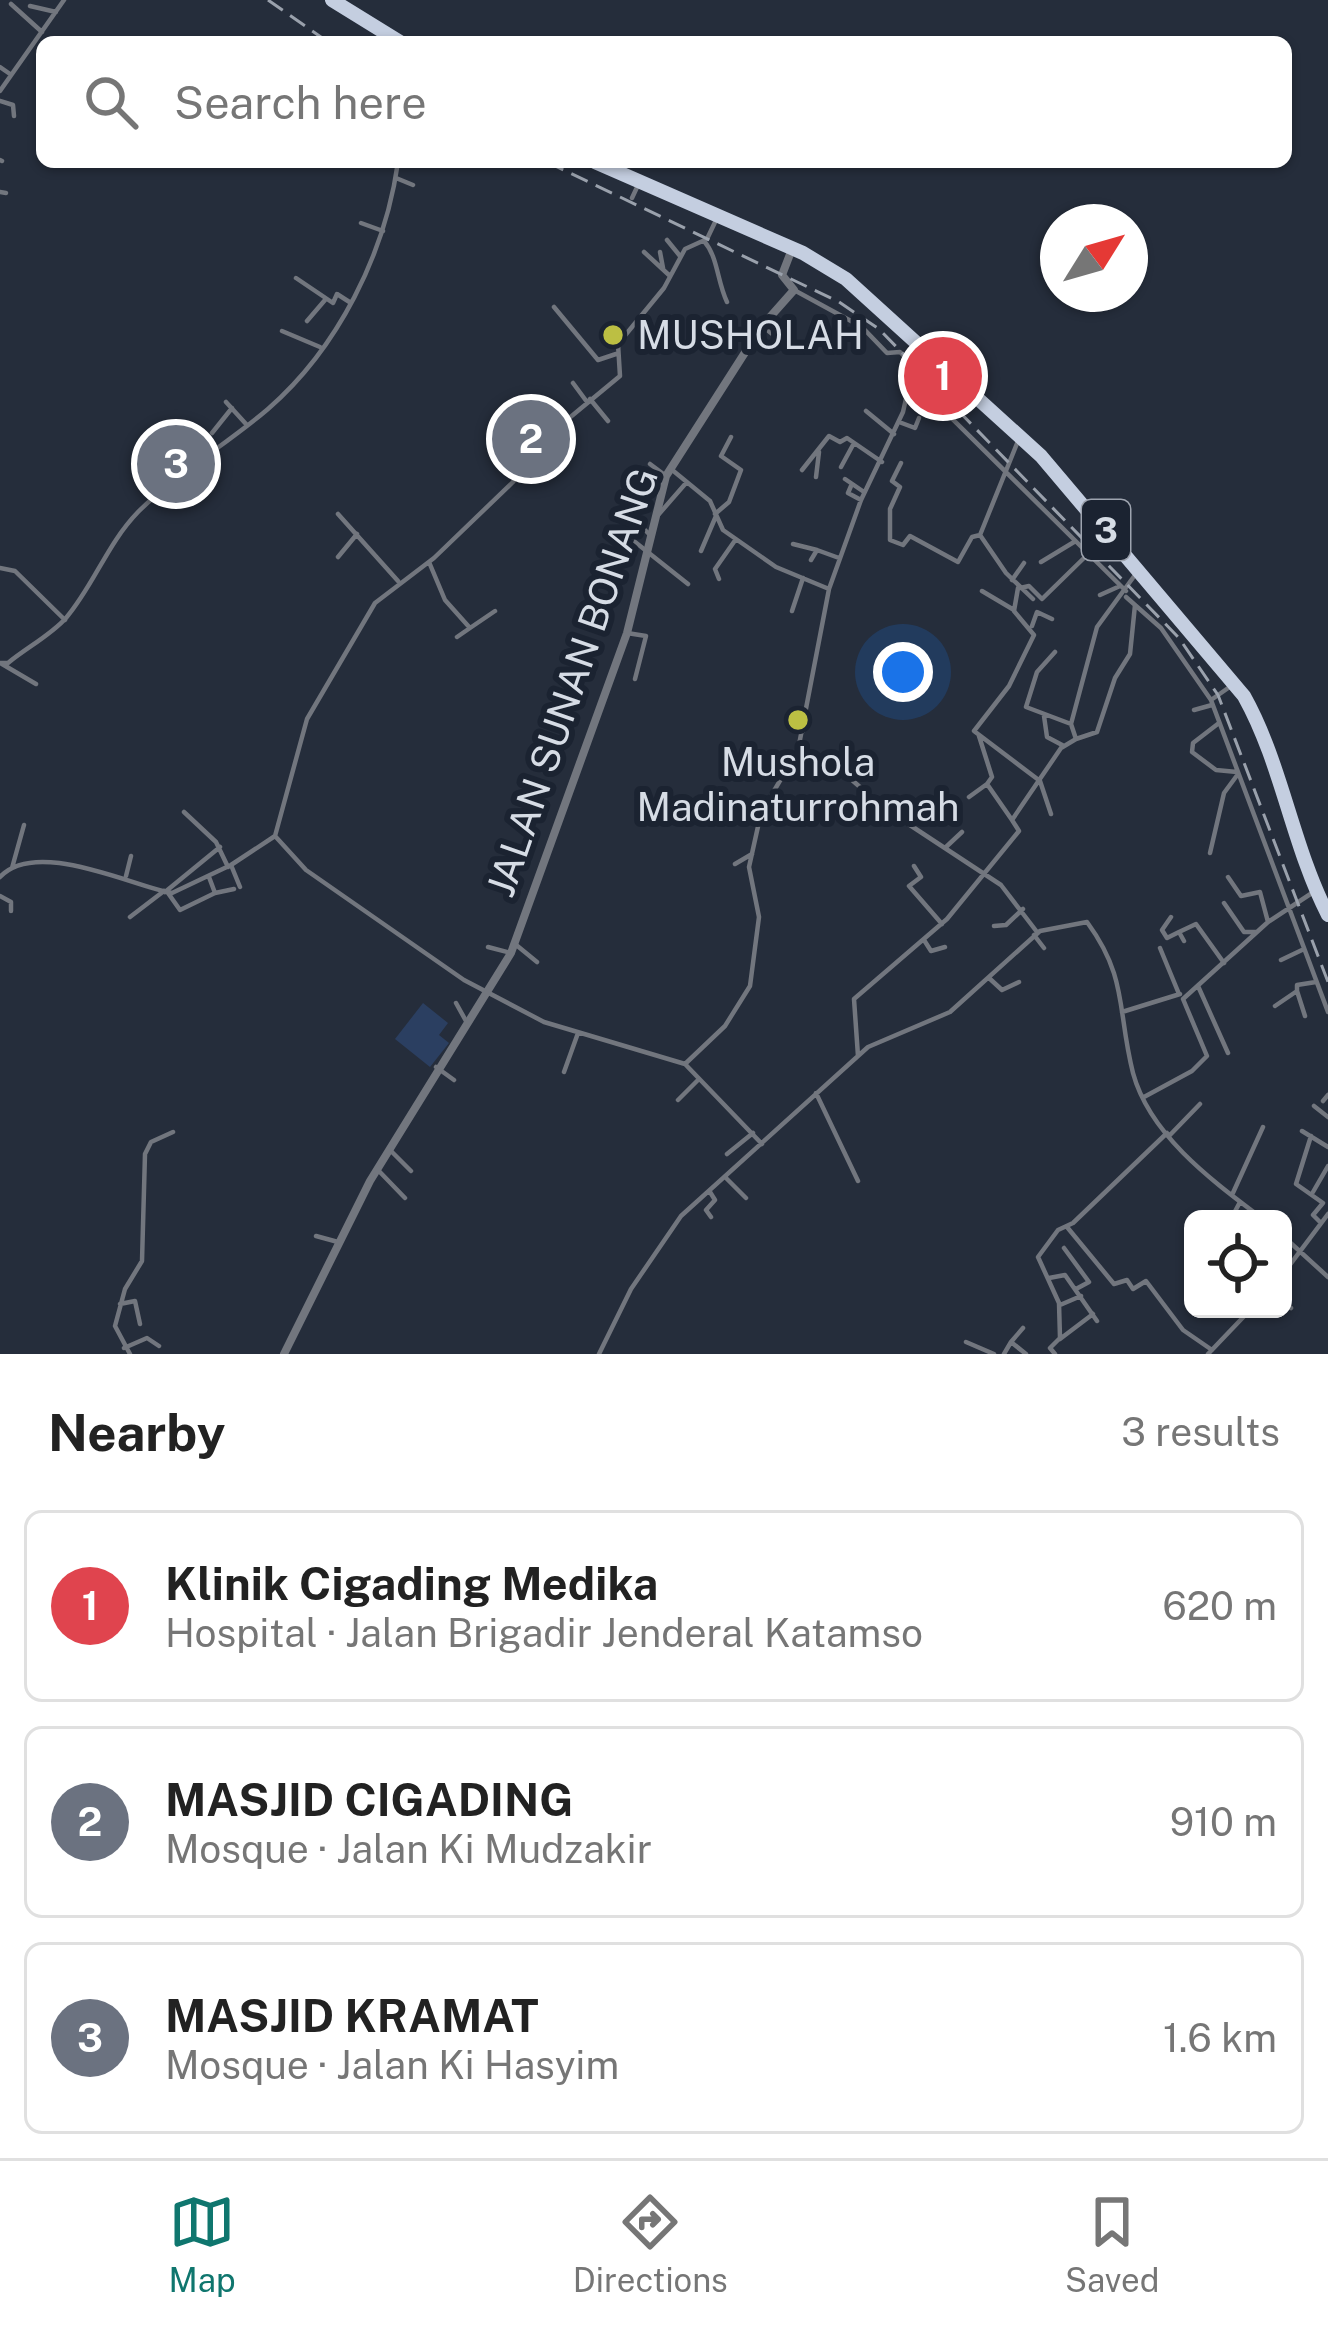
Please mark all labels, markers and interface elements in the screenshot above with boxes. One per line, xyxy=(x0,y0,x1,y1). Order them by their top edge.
search box xyxy=(36,36,1292,168)
icon: search xyxy=(78,69,144,135)
text: Search here xyxy=(174,76,427,129)
north arrow xyxy=(1040,204,1148,312)
place label: MUSHOLAH xyxy=(637,312,864,358)
marker: MUSHOLAH xyxy=(600,322,626,348)
pin: 1 xyxy=(904,331,982,421)
pin: 2 xyxy=(492,394,570,484)
pin: 3 xyxy=(137,419,215,509)
street label: JALAN SUNAN BONANG xyxy=(477,462,667,902)
road number: 3 xyxy=(1082,500,1130,560)
your location xyxy=(873,642,933,702)
marker: Mushola Madinaturrohmah xyxy=(785,707,811,733)
place label: Mushola Madinaturrohmah xyxy=(637,739,959,830)
map controls xyxy=(1184,1210,1292,1318)
button: locate xyxy=(1184,1210,1292,1318)
text: Nearby xyxy=(48,1403,225,1462)
text: 3 results xyxy=(1121,1409,1280,1455)
text: Klinik Cigading Medika xyxy=(165,1557,658,1610)
text: 1 xyxy=(82,1583,98,1629)
text: 620 m xyxy=(1162,1583,1277,1629)
text: Hospital · Jalan Brigadir Jenderal Katamso xyxy=(165,1610,923,1656)
text: MASJID CIGADING xyxy=(165,1773,573,1826)
text: 2 xyxy=(78,1799,102,1845)
text: 910 m xyxy=(1170,1799,1277,1845)
text: Mosque · Jalan Ki Mudzakir xyxy=(165,1826,652,1872)
text: MASJID KRAMAT xyxy=(165,1989,539,2042)
text: 3 xyxy=(77,2015,103,2061)
text: 1.6 km xyxy=(1163,2015,1277,2061)
text: Mosque · Jalan Ki Hasyim xyxy=(165,2042,619,2088)
tab: Map xyxy=(169,2189,236,2299)
tab: Directions xyxy=(573,2189,728,2299)
tab: Saved xyxy=(1065,2189,1159,2299)

